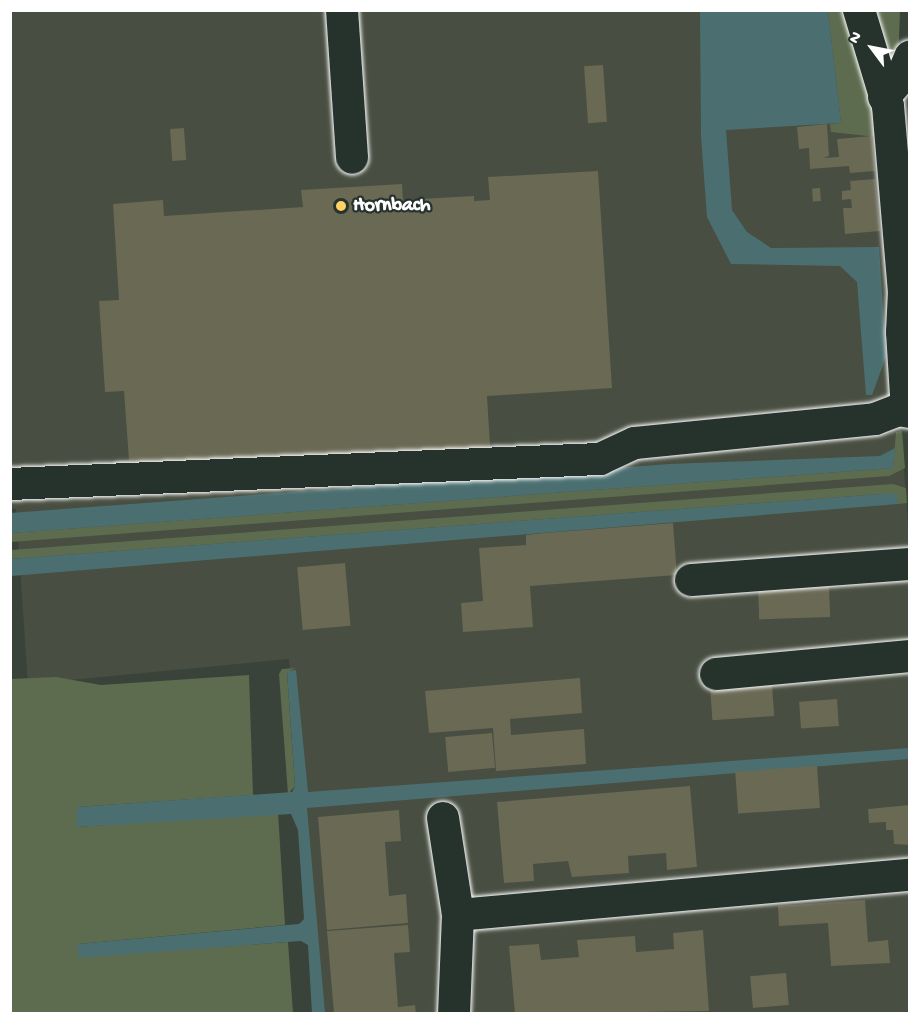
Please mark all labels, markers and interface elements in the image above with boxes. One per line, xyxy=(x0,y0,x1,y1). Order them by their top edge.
north arrow xyxy=(842,18,902,78)
text: N xyxy=(845,29,867,48)
place label: Hornbach xyxy=(353,194,431,218)
marker: Hornbach xyxy=(334,199,348,213)

